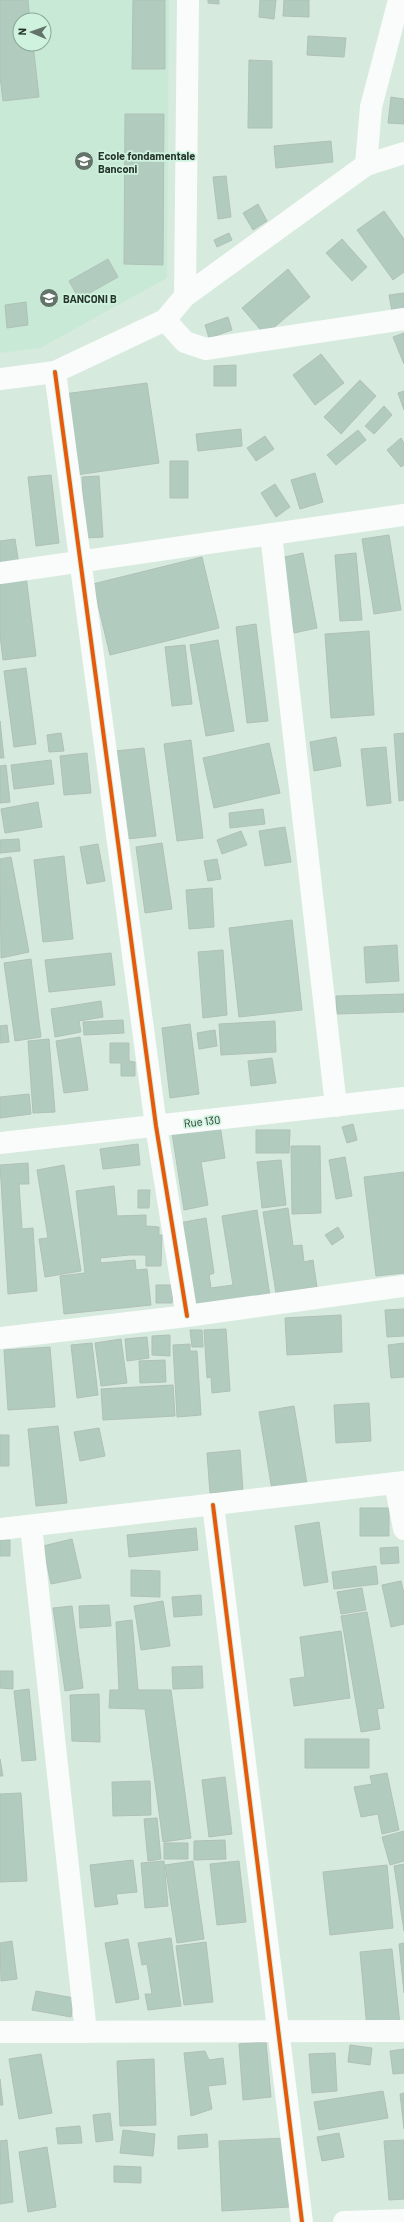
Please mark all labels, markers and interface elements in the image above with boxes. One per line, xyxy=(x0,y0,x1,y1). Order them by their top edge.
north arrow xyxy=(12,12,52,52)
text: N xyxy=(15,28,28,36)
place label: Ecole fondamentale Banconi xyxy=(98,149,195,175)
school or university icon: Ecole fondamentale Banconi xyxy=(73,150,95,172)
school or university icon: BANCONI B xyxy=(38,287,60,309)
place label: BANCONI B xyxy=(63,292,117,305)
street label: Rue 130 xyxy=(183,1113,221,1129)

